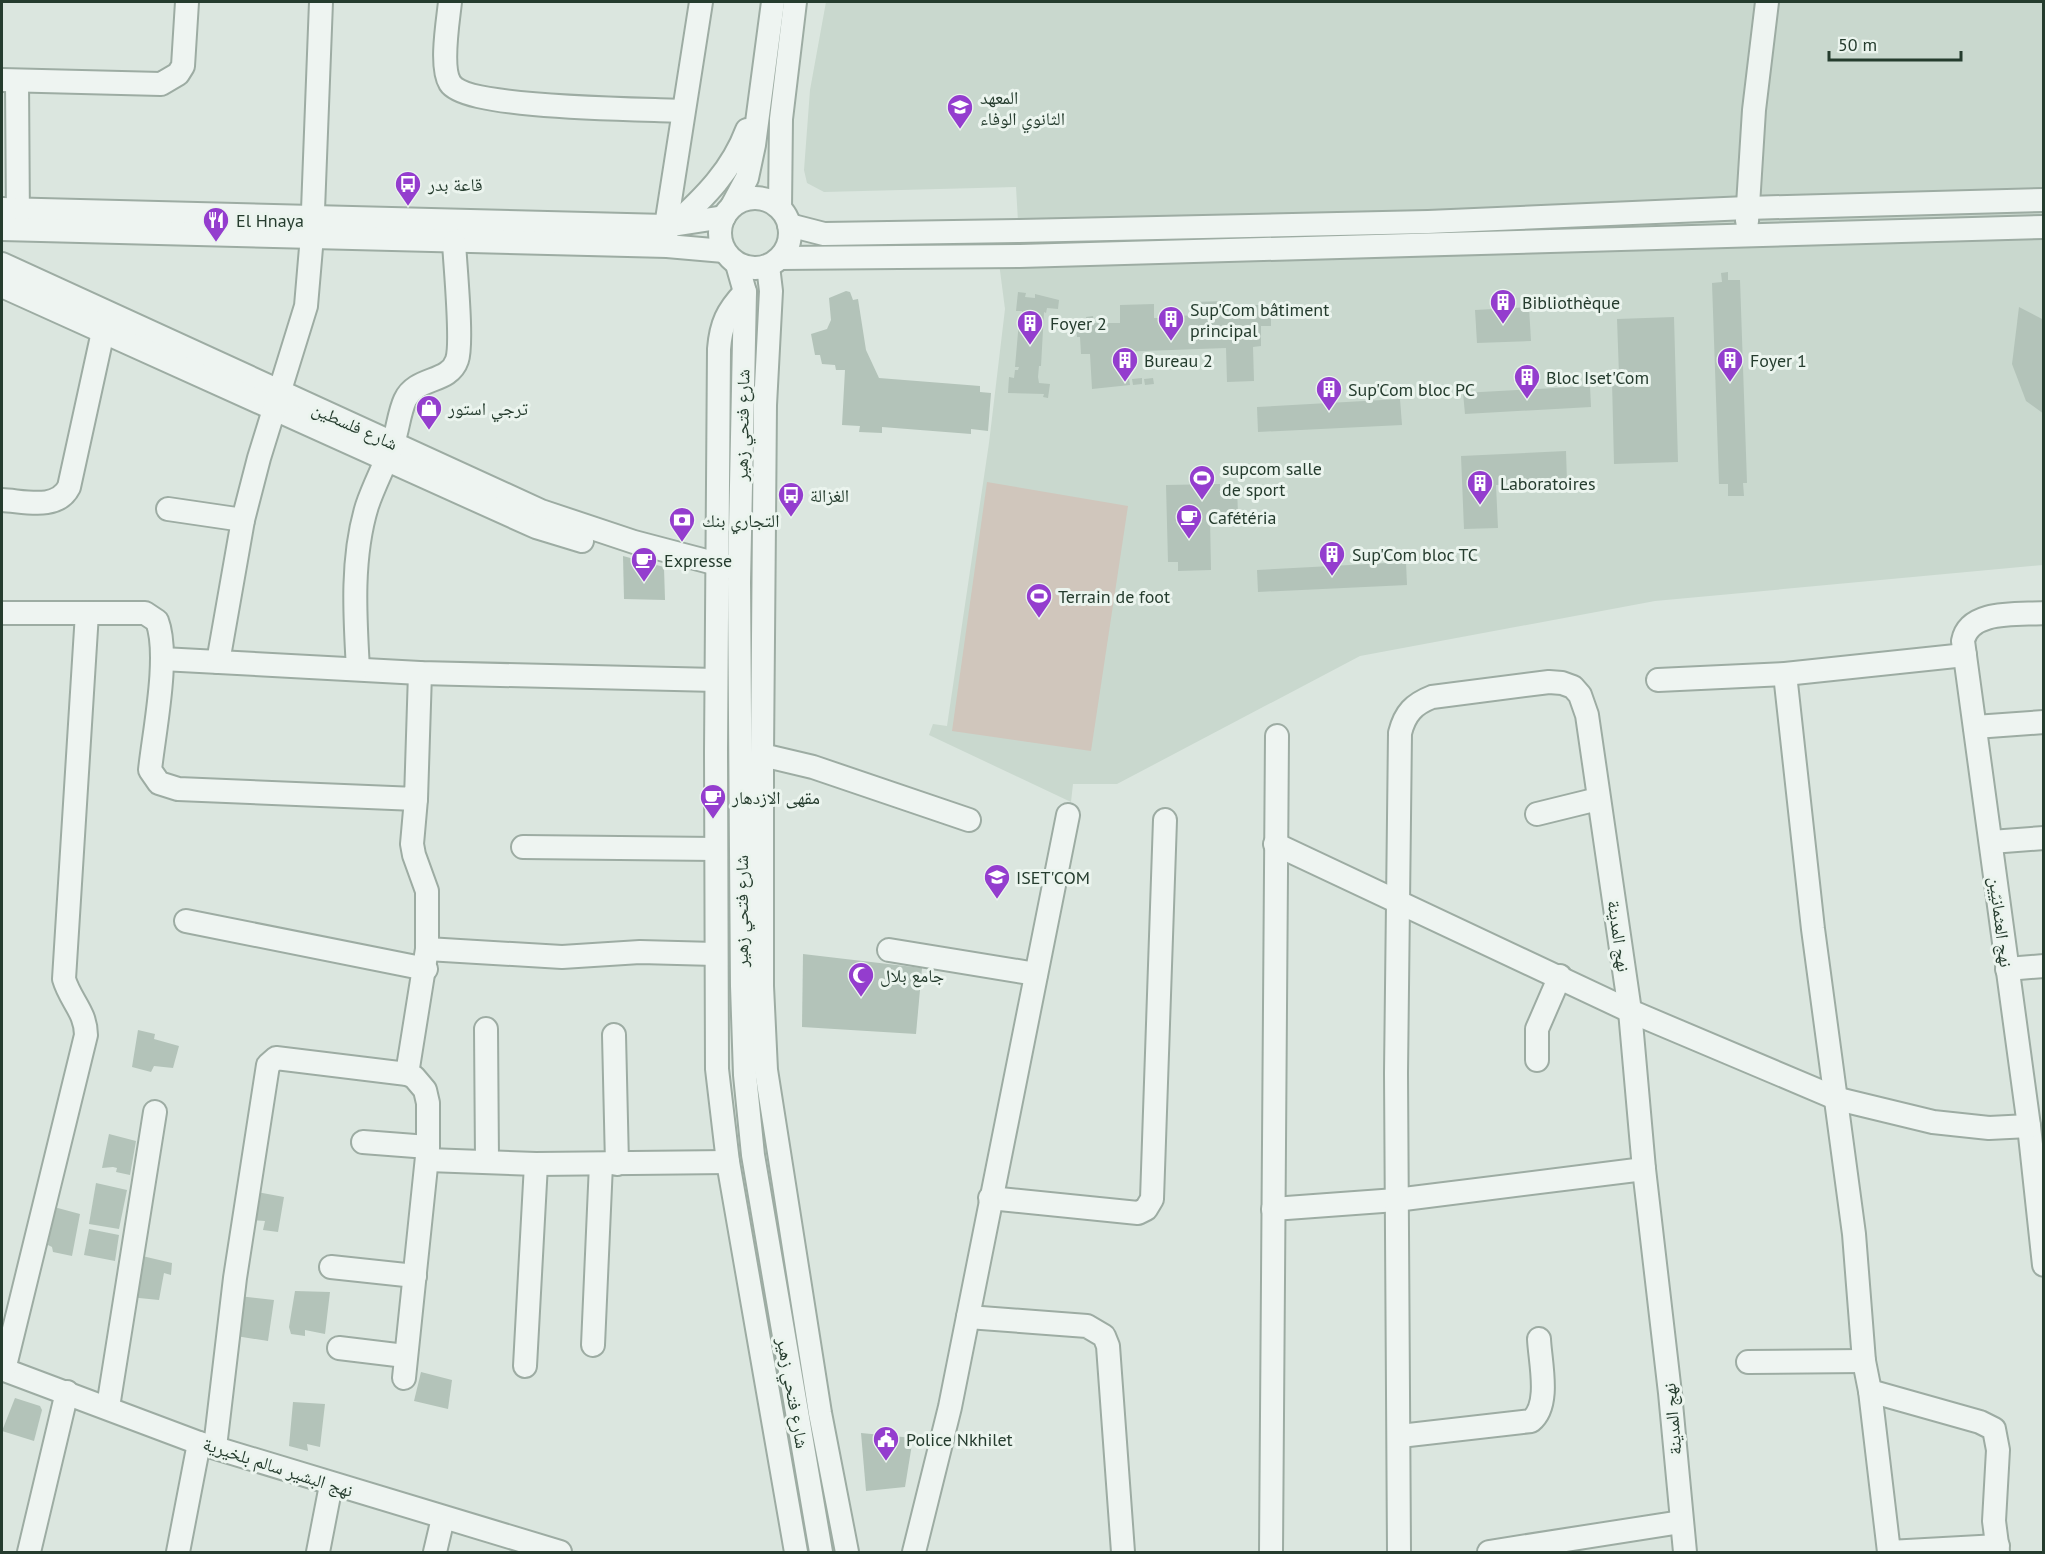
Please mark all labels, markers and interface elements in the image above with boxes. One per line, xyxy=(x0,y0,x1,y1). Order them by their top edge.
scale bar xyxy=(1829,24,1961,62)
text: 50 m xyxy=(1838,33,1877,56)
place label: المعهد الثانوي الوفاء xyxy=(980,86,1065,133)
school or university icon: المعهد الثانوي الوفاء xyxy=(945,92,975,130)
bus stop icon: قاعة بدر xyxy=(393,169,423,207)
place label: قاعة بدر xyxy=(427,173,483,196)
restaurant icon: El Hnaya xyxy=(201,205,231,243)
place label: El Hnaya xyxy=(236,209,304,232)
building icon: Bibliothèque xyxy=(1488,287,1518,325)
place label: Bibliothèque xyxy=(1522,291,1620,314)
place label: Sup'Com bâtiment principal xyxy=(1190,298,1329,342)
building icon: Sup'Com bâtiment principal xyxy=(1156,304,1186,342)
building icon: Foyer 2 xyxy=(1015,308,1045,346)
place label: Foyer 2 xyxy=(1050,312,1107,335)
building icon: Bureau 2 xyxy=(1110,345,1140,383)
building icon: Foyer 1 xyxy=(1715,345,1745,383)
place label: Bureau 2 xyxy=(1144,349,1213,372)
place label: Foyer 1 xyxy=(1750,349,1807,372)
building icon: Bloc Iset'Com xyxy=(1512,362,1542,400)
place label: Bloc Iset'Com xyxy=(1546,366,1649,389)
street label: شارع فتحي زهير xyxy=(730,369,758,482)
building icon: Sup'Com bloc PC xyxy=(1314,374,1344,412)
place label: Sup'Com bloc PC xyxy=(1348,378,1475,401)
shop icon: ترجي استور xyxy=(414,393,444,431)
street label: شارع فلسطين xyxy=(309,397,401,455)
place label: ترجي استور xyxy=(447,397,528,423)
place label: supcom salle de sport xyxy=(1222,457,1322,501)
sports icon: supcom salle de sport xyxy=(1187,463,1217,501)
building icon: Laboratoires xyxy=(1465,468,1495,506)
place label: Laboratoires xyxy=(1500,472,1596,495)
bus stop icon: الغزالة xyxy=(776,480,806,518)
place label: الغزالة xyxy=(810,484,849,507)
cafe icon: Cafétéria xyxy=(1174,502,1204,540)
bank icon: التجاري بنك xyxy=(667,505,697,543)
place label: Cafétéria xyxy=(1208,506,1277,529)
place label: التجاري بنك xyxy=(702,509,779,535)
building icon: Sup'Com bloc TC xyxy=(1317,539,1347,577)
place label: Sup'Com bloc TC xyxy=(1352,543,1478,566)
cafe icon: Expresse xyxy=(629,545,659,583)
place label: Expresse xyxy=(664,549,732,572)
sports icon: Terrain de foot xyxy=(1024,581,1054,619)
place label: Terrain de foot xyxy=(1058,585,1170,608)
cafe icon: مقهى الازدهار xyxy=(698,782,728,820)
place label: مقهى الازدهار xyxy=(731,786,820,809)
street label: شارع فتحي زهير xyxy=(730,855,756,968)
school or university icon: ISET'COM xyxy=(982,862,1012,900)
place label: ISET'COM xyxy=(1016,866,1090,889)
street label: نهج العثمانيّين xyxy=(1983,875,2018,969)
street label: نهج المدينة xyxy=(1602,899,1635,974)
mosque icon: جامع بلال xyxy=(846,960,876,998)
place label: جامع بلال xyxy=(880,964,944,988)
street label: شارع فتحي زهير xyxy=(768,1335,814,1451)
street label: نهج المدينة xyxy=(1657,1382,1688,1456)
public building icon: Police Nkhilet xyxy=(871,1424,901,1462)
place label: Police Nkhilet xyxy=(906,1428,1013,1451)
street label: نهج البشير سالم بلخيرية xyxy=(200,1432,356,1503)

